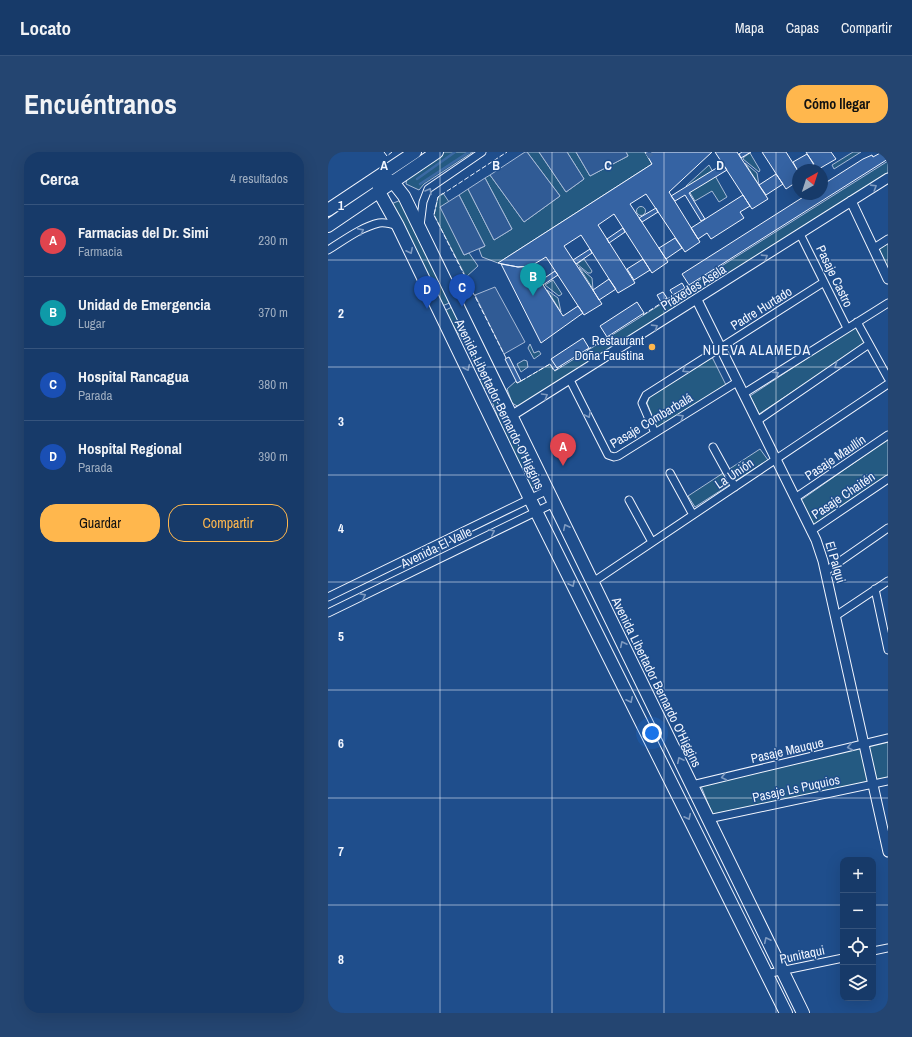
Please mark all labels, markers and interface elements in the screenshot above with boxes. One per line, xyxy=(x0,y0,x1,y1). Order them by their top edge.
text: Locato xyxy=(20,15,71,41)
text: Mapa xyxy=(735,19,764,37)
text: Capas xyxy=(786,19,819,37)
text: Compartir xyxy=(841,19,892,37)
text: Encuéntranos xyxy=(24,85,177,123)
button: Cómo llegar xyxy=(786,85,888,123)
text: A xyxy=(380,157,388,174)
text: B xyxy=(492,157,500,174)
text: C xyxy=(604,157,612,174)
text: D xyxy=(716,157,724,174)
north arrow xyxy=(792,164,828,200)
text: Cerca xyxy=(40,167,79,190)
text: 4 resultados xyxy=(230,170,288,187)
one-way arrow xyxy=(870,184,877,192)
one-way arrow xyxy=(424,188,431,195)
text: 1 xyxy=(338,197,344,214)
text: Farmacias del Dr. Simi xyxy=(78,222,209,243)
one-way arrow xyxy=(357,228,365,236)
text: A xyxy=(49,232,57,249)
text: 230 m xyxy=(258,232,288,249)
street label: Pasaje Castro xyxy=(812,242,857,310)
text: Farmacia xyxy=(78,243,123,260)
one-way arrow xyxy=(405,247,413,254)
one-way arrow xyxy=(761,254,768,262)
street label: Práxedes Asela xyxy=(657,261,729,314)
pin: B xyxy=(520,263,546,296)
pin: C xyxy=(449,274,475,307)
pin: D xyxy=(414,276,440,309)
street label: Padre Hurtado xyxy=(727,283,795,334)
text: Unidad de Emergencia xyxy=(78,294,211,315)
text: B xyxy=(49,304,57,321)
text: 370 m xyxy=(258,304,288,321)
text: 2 xyxy=(338,305,344,322)
text: Lugar xyxy=(78,315,105,332)
street label: Avenida Libertador Bernardo O'Higgins xyxy=(450,315,548,492)
one-way arrow xyxy=(651,324,658,331)
place label: Restaurant Doña Faustina xyxy=(575,332,644,364)
district label: NUEVA ALAMEDA xyxy=(703,341,811,359)
marker: Restaurant Doña Faustina xyxy=(647,342,657,352)
one-way arrow xyxy=(834,361,841,369)
one-way arrow xyxy=(462,363,470,371)
text: Hospital Rancagua xyxy=(78,366,189,387)
one-way arrow xyxy=(682,366,689,373)
one-way arrow xyxy=(772,371,779,378)
text: C xyxy=(49,376,57,393)
text: 380 m xyxy=(258,376,288,393)
text: Parada xyxy=(78,387,112,404)
street label: Pasaje Combarbalá xyxy=(607,389,696,452)
one-way arrow xyxy=(541,393,548,400)
one-way arrow xyxy=(583,411,590,418)
text: 3 xyxy=(338,413,344,430)
one-way arrow xyxy=(677,414,684,421)
street label: Pasaje Maullín xyxy=(802,431,869,484)
pin: A xyxy=(550,433,576,466)
text: Hospital Regional xyxy=(78,438,182,459)
text: D xyxy=(49,448,57,465)
text: 390 m xyxy=(258,448,288,465)
street label: La Unión xyxy=(712,454,757,493)
text: Parada xyxy=(78,459,112,476)
street label: Pasaje Chaitén xyxy=(808,468,878,523)
button: Guardar xyxy=(40,504,160,542)
button: Compartir xyxy=(168,504,288,542)
text: 4 xyxy=(338,520,344,537)
street label: Avenida El Valle xyxy=(397,523,475,572)
one-way arrow xyxy=(563,523,571,531)
one-way arrow xyxy=(488,530,496,537)
street label: El Palqui xyxy=(821,539,850,585)
one-way arrow xyxy=(567,580,575,587)
one-way arrow xyxy=(359,593,366,601)
street label: Avenida Libertador Bernardo O'Higgins xyxy=(607,593,705,770)
text: 5 xyxy=(338,628,344,645)
one-way arrow xyxy=(620,640,628,648)
one-way arrow xyxy=(625,696,633,704)
your location xyxy=(642,723,662,743)
street label: Pasaje Mauque xyxy=(749,734,825,767)
text: 6 xyxy=(338,735,344,752)
one-way arrow xyxy=(847,743,853,751)
one-way arrow xyxy=(677,757,685,765)
street label: Pasaje Ls Puquios xyxy=(751,771,841,806)
one-way arrow xyxy=(720,773,727,781)
one-way arrow xyxy=(683,813,691,820)
text: 7 xyxy=(338,843,344,860)
map controls xyxy=(840,857,876,1001)
button: + xyxy=(840,857,876,893)
button: − xyxy=(840,893,876,929)
button: locate xyxy=(840,929,876,965)
one-way arrow xyxy=(764,937,772,944)
street label: Punitaqui xyxy=(778,941,826,968)
text: 8 xyxy=(338,951,344,968)
button: layers xyxy=(840,965,876,1001)

